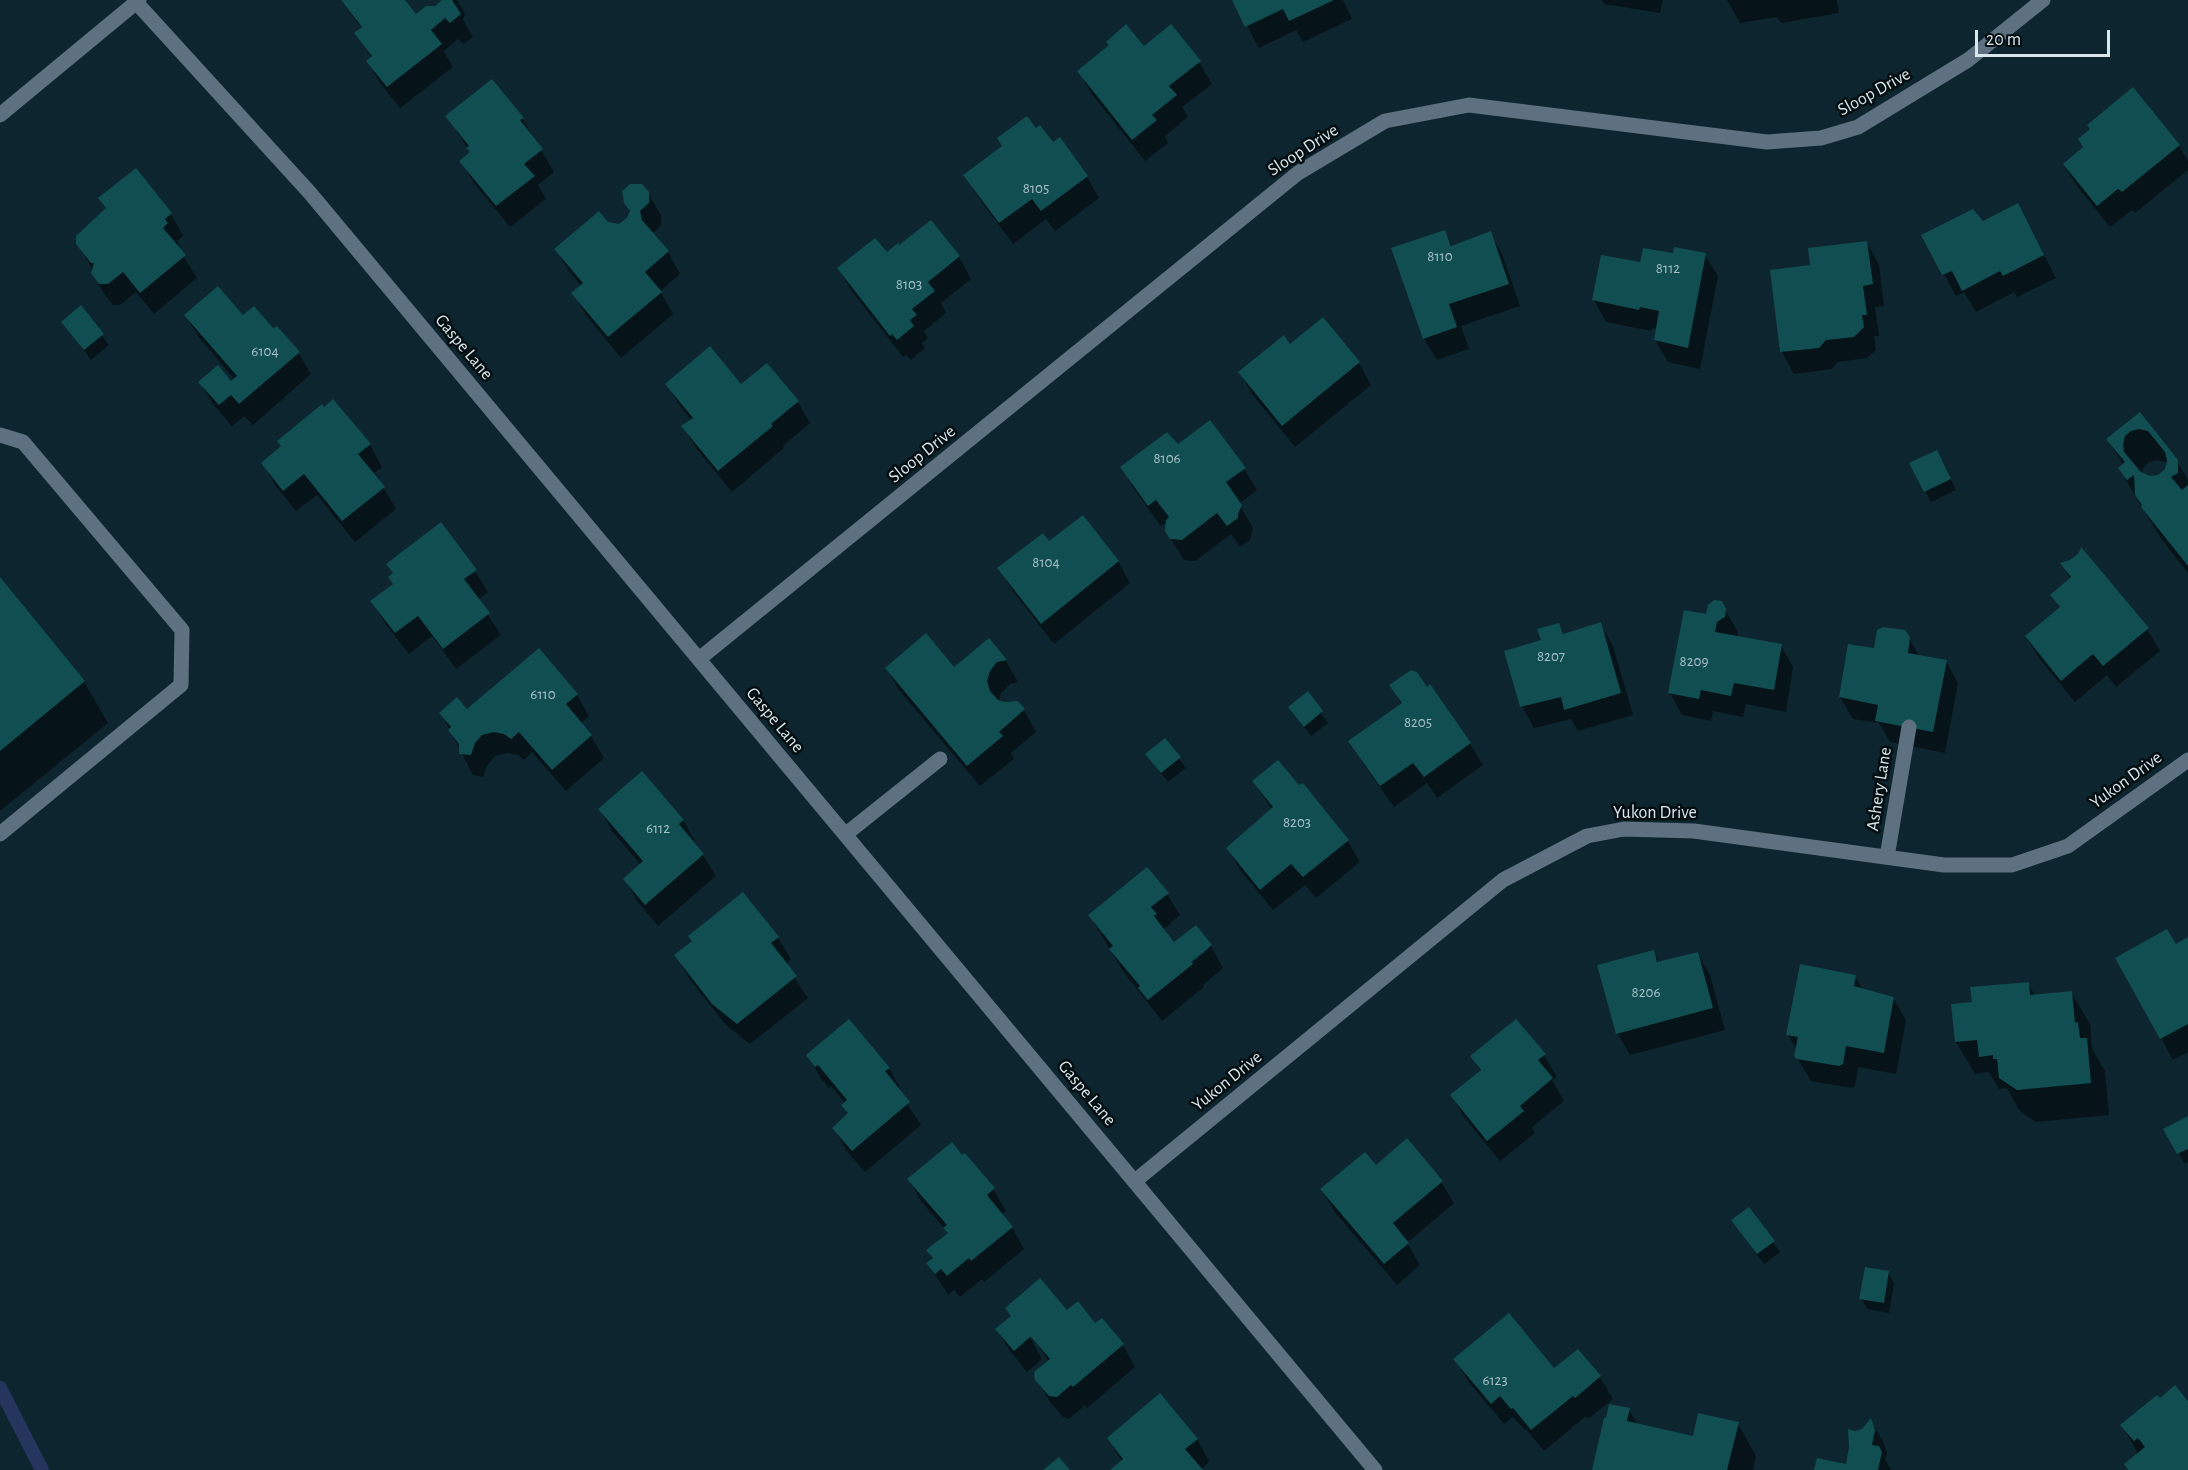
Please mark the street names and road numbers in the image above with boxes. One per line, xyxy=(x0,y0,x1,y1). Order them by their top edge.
street label: Sloop Drive xyxy=(1834,63,1914,121)
street label: Sloop Drive xyxy=(1264,119,1342,181)
street label: Gaspe Lane xyxy=(430,310,498,384)
street label: Sloop Drive xyxy=(884,420,960,488)
street label: Gaspe Lane xyxy=(741,683,809,757)
street label: Ashery Lane xyxy=(1862,746,1896,832)
street label: Yukon Drive xyxy=(2086,747,2166,813)
street label: Yukon Drive xyxy=(1613,802,1697,824)
street label: Yukon Drive xyxy=(1188,1046,1266,1116)
street label: Gaspe Lane xyxy=(1053,1056,1121,1130)

